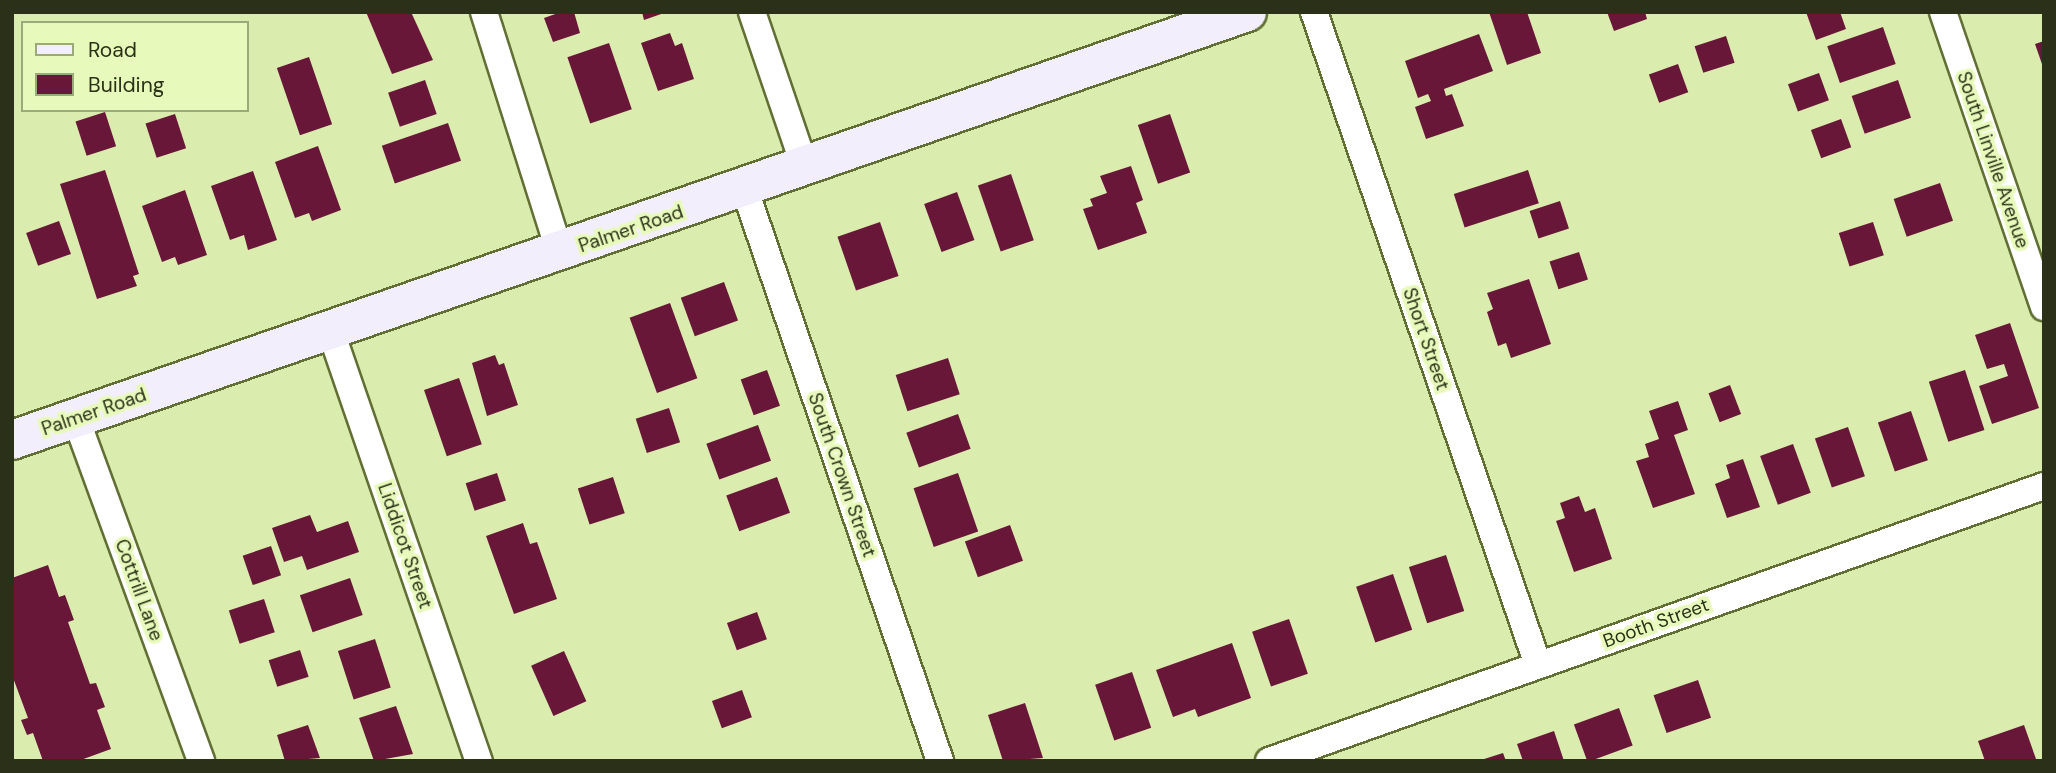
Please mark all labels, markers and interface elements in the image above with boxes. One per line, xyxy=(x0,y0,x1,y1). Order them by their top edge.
legend xyxy=(21,21,248,112)
text: Road xyxy=(88,36,137,64)
street label: South Linville Avenue xyxy=(1952,69,2034,251)
text: Building xyxy=(88,71,164,99)
street label: Palmer Road xyxy=(576,200,686,258)
street label: Short Street xyxy=(1398,285,1454,393)
street label: Palmer Road xyxy=(39,383,149,441)
street label: South Crown Street xyxy=(803,390,881,560)
street label: Liddicot Street xyxy=(373,480,437,612)
street label: Cottrill Lane xyxy=(110,536,168,644)
street label: Booth Street xyxy=(1600,593,1712,653)

